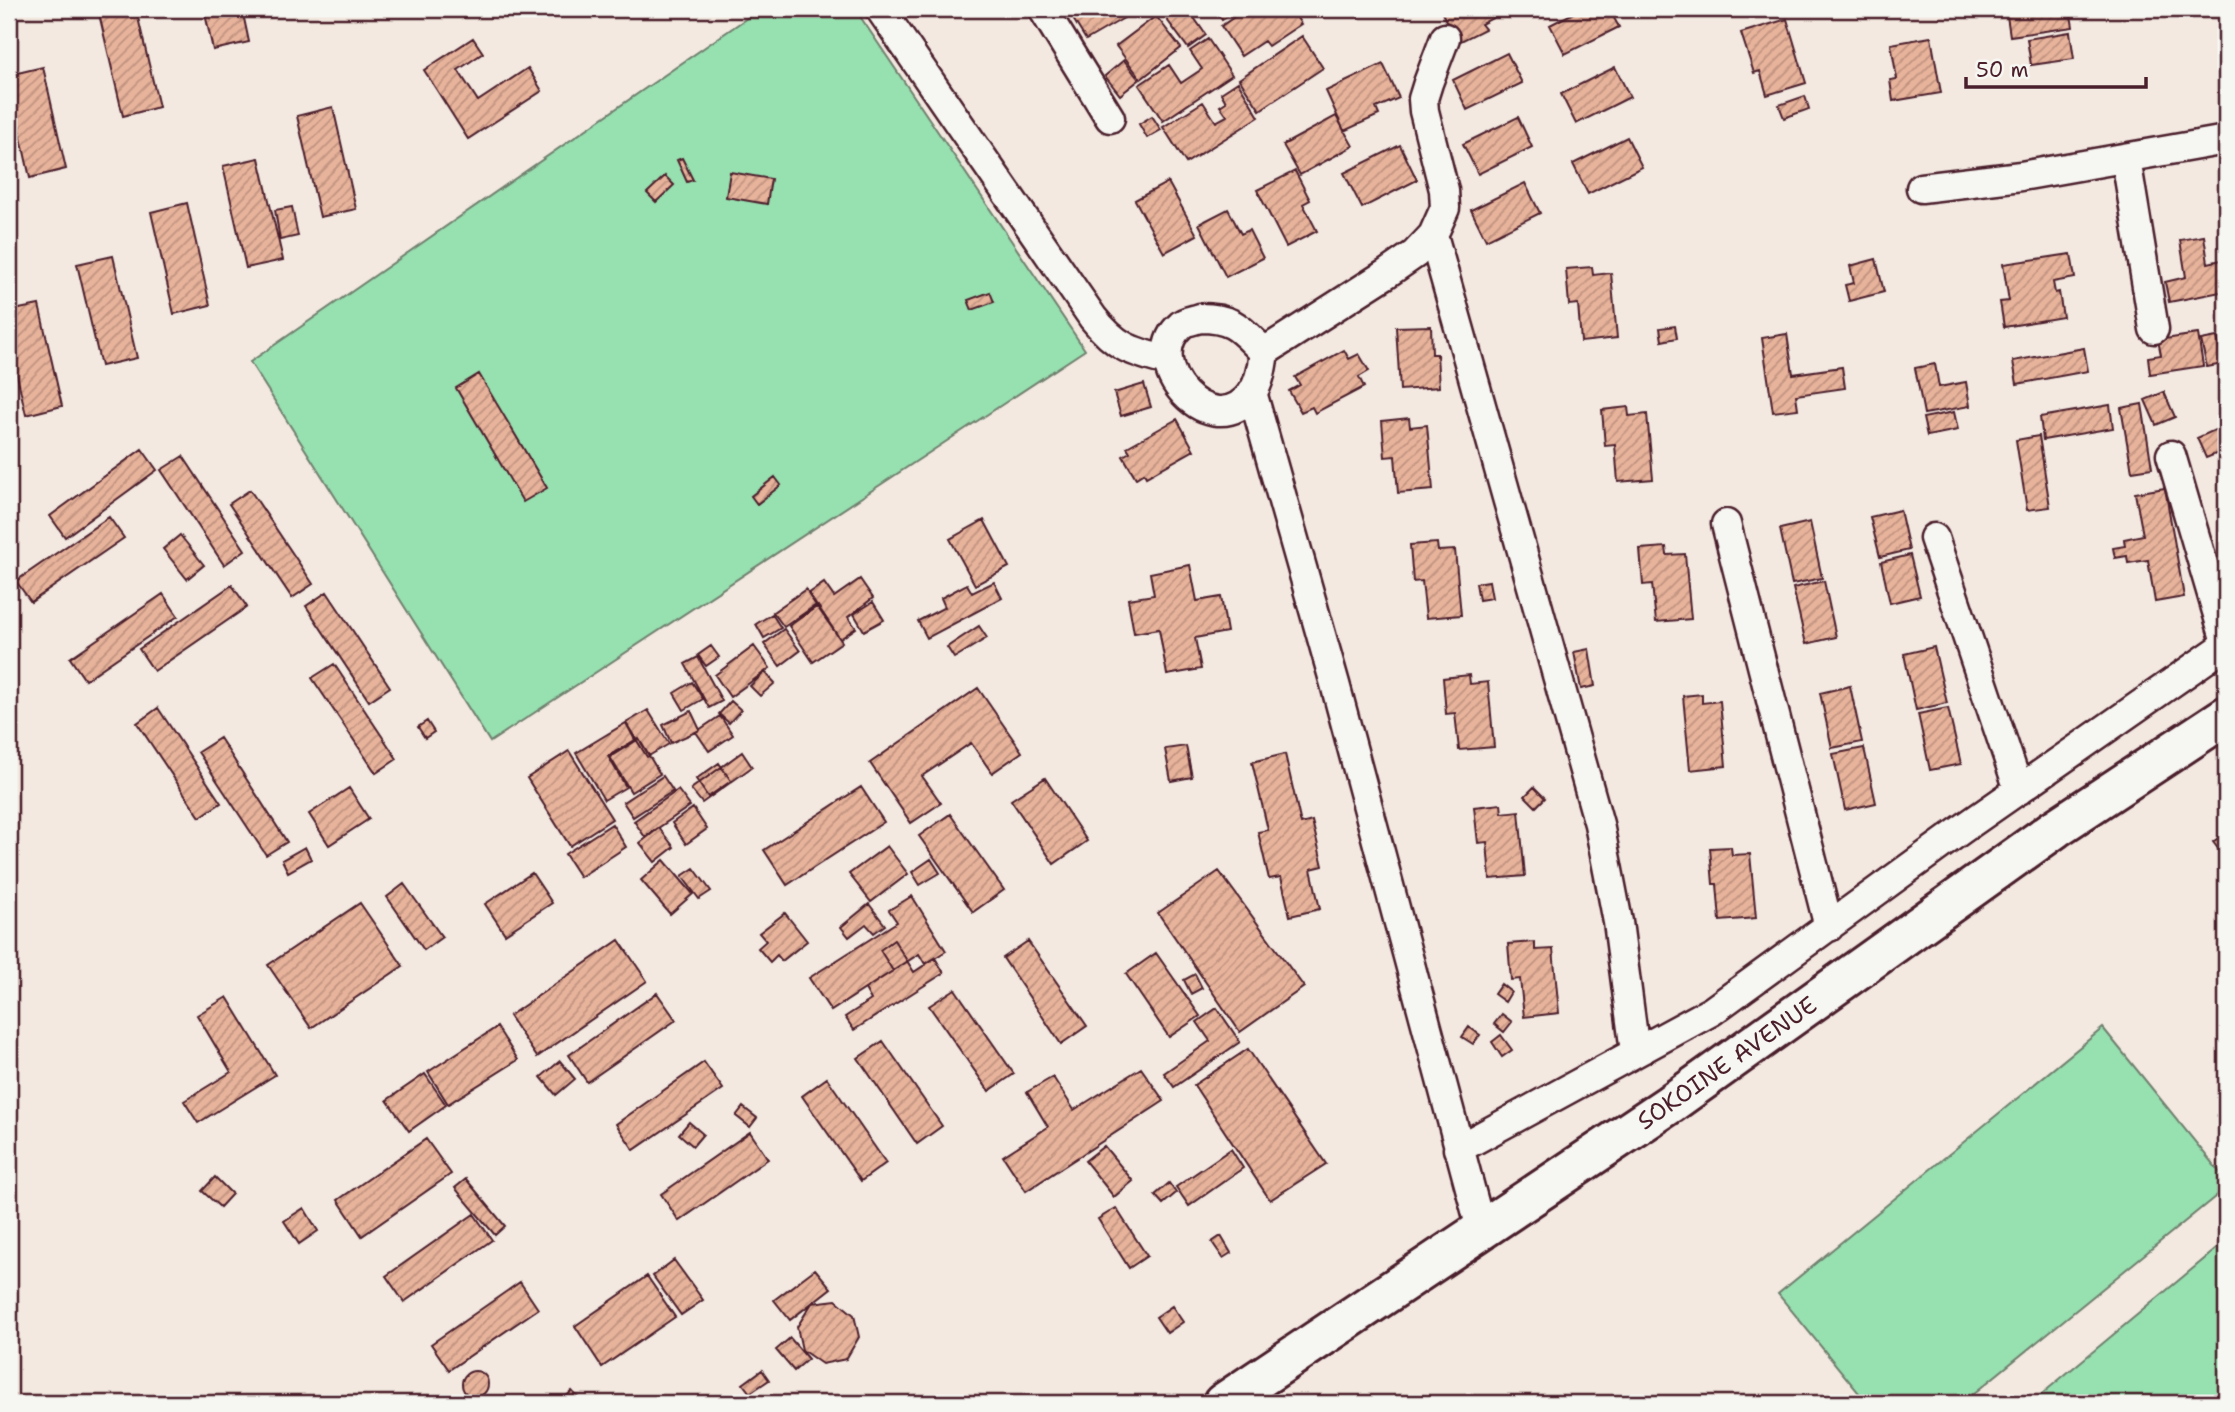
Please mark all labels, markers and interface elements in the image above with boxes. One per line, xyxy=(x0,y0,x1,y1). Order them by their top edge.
scale bar xyxy=(1966,46,2146,90)
text: 50 m xyxy=(1976,56,2029,84)
street label: SOKOINE AVENUE xyxy=(1631,989,1823,1137)

